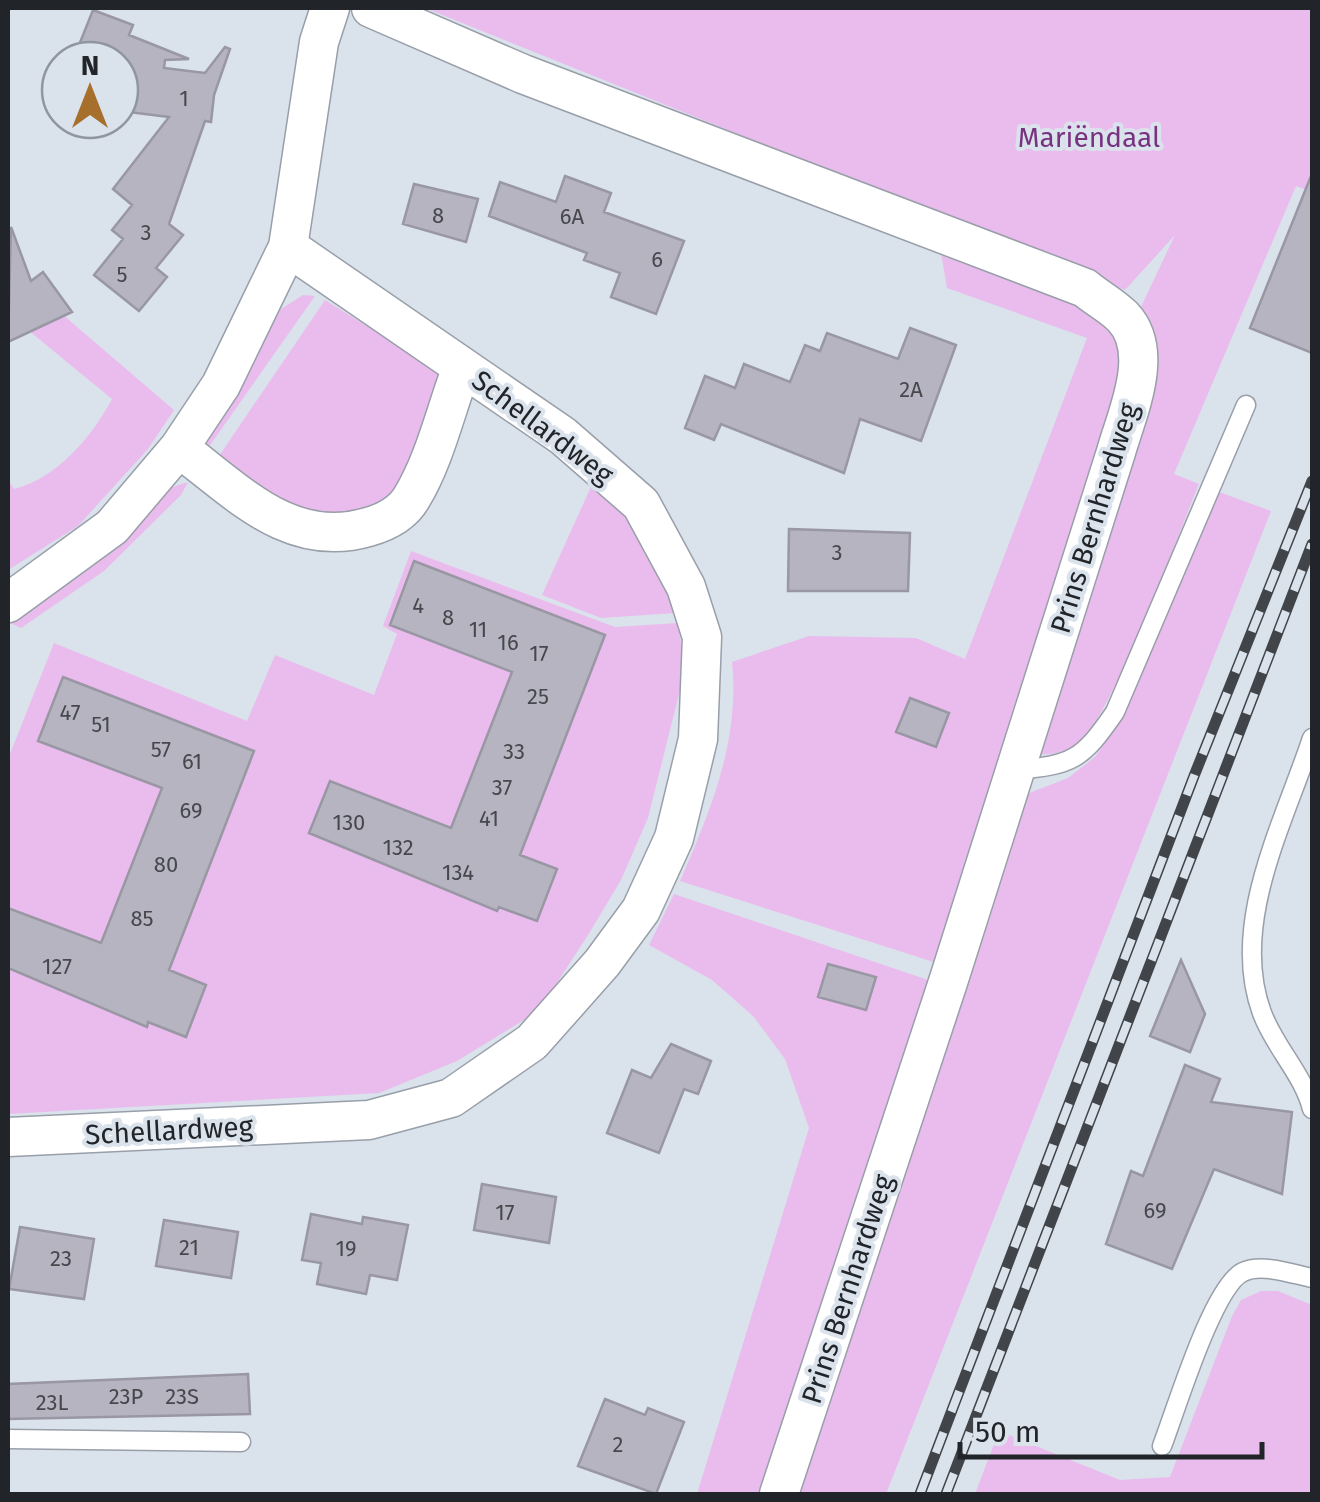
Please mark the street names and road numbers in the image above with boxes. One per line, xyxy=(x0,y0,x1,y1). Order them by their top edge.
street label: Schellardweg xyxy=(466,364,620,492)
street label: Prins Bernhardweg xyxy=(1044,399,1145,637)
street label: Schellardweg xyxy=(84,1110,254,1151)
street label: Prins Bernhardweg xyxy=(795,1170,900,1408)

